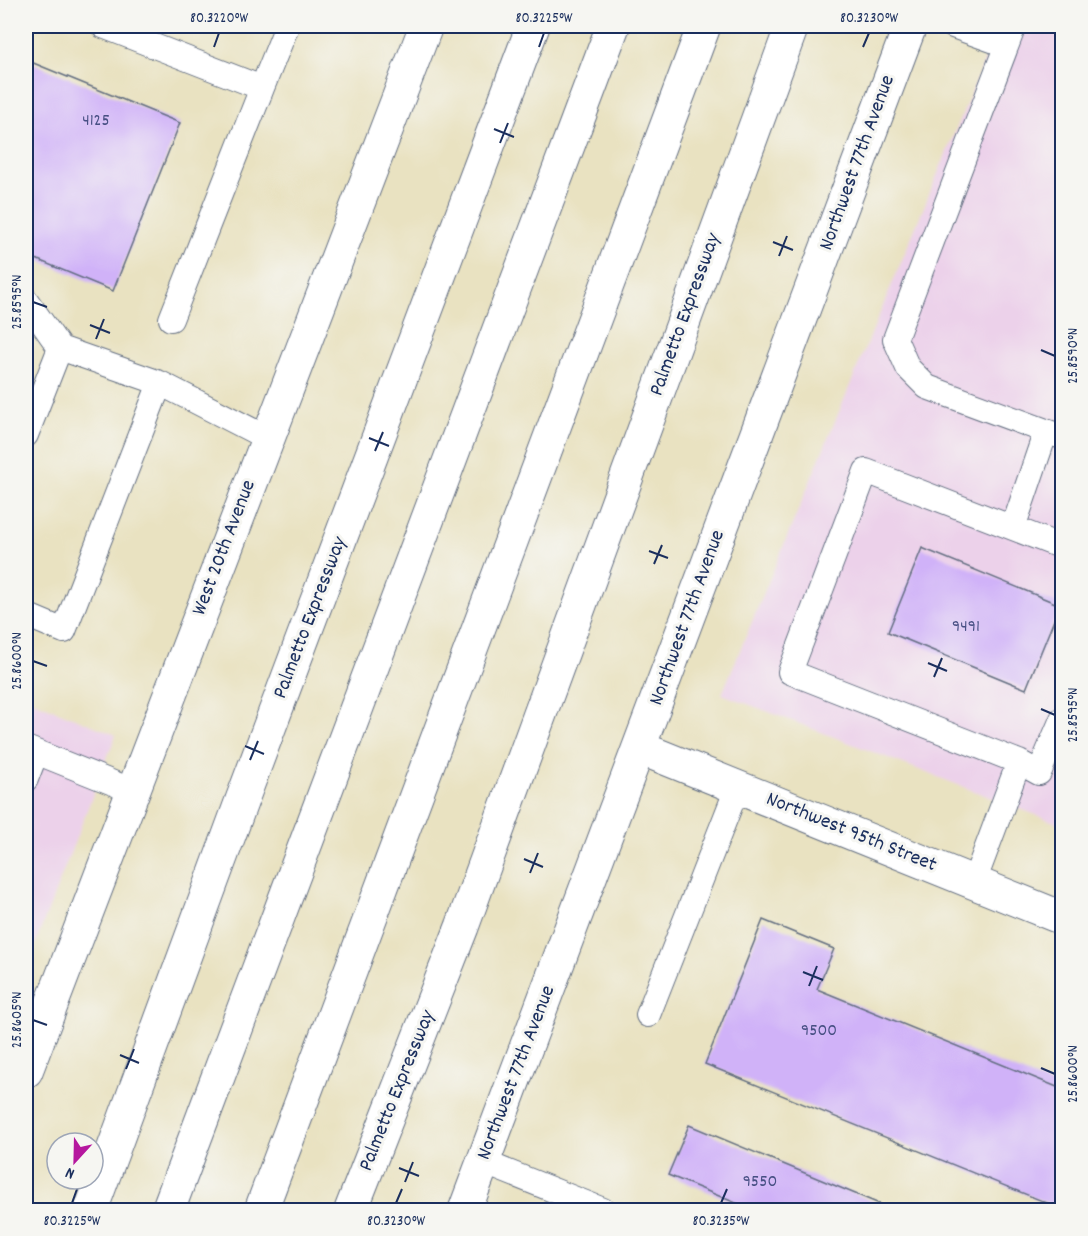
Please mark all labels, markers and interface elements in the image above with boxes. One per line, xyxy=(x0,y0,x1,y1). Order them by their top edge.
text: 80.3220°W xyxy=(190,8,248,30)
text: 80.3225°W xyxy=(516,8,573,30)
text: 80.3230°W xyxy=(840,8,898,30)
street label: Northwest 77th Avenue xyxy=(812,71,904,255)
house number: 4125 xyxy=(82,109,110,134)
street label: Palmetto Expressway xyxy=(643,229,730,401)
text: 25.8595°N xyxy=(7,275,29,330)
text: 25.8590°N xyxy=(1063,328,1085,384)
street label: West 20th Avenue xyxy=(185,476,265,620)
street label: Northwest 77th Avenue xyxy=(642,526,734,710)
street label: Palmetto Expressway xyxy=(266,532,356,703)
house number: 9491 xyxy=(952,615,980,640)
text: 25.8600°N xyxy=(7,632,29,690)
text: 25.8595°N xyxy=(1063,688,1085,743)
street label: Northwest 95th Street xyxy=(761,785,941,881)
street label: Northwest 77th Avenue xyxy=(470,981,564,1165)
text: 25.8605°N xyxy=(7,992,29,1048)
street label: Palmetto Expressway xyxy=(352,1006,444,1176)
house number: 9500 xyxy=(801,1019,837,1044)
text: 25.8600°N xyxy=(1063,1045,1085,1103)
north arrow xyxy=(45,1131,105,1191)
text: N xyxy=(62,1160,78,1185)
house number: 9550 xyxy=(743,1170,777,1195)
text: 80.3225°W xyxy=(44,1211,101,1233)
text: 80.3230°W xyxy=(367,1211,425,1233)
text: 80.3235°W xyxy=(693,1211,750,1233)

